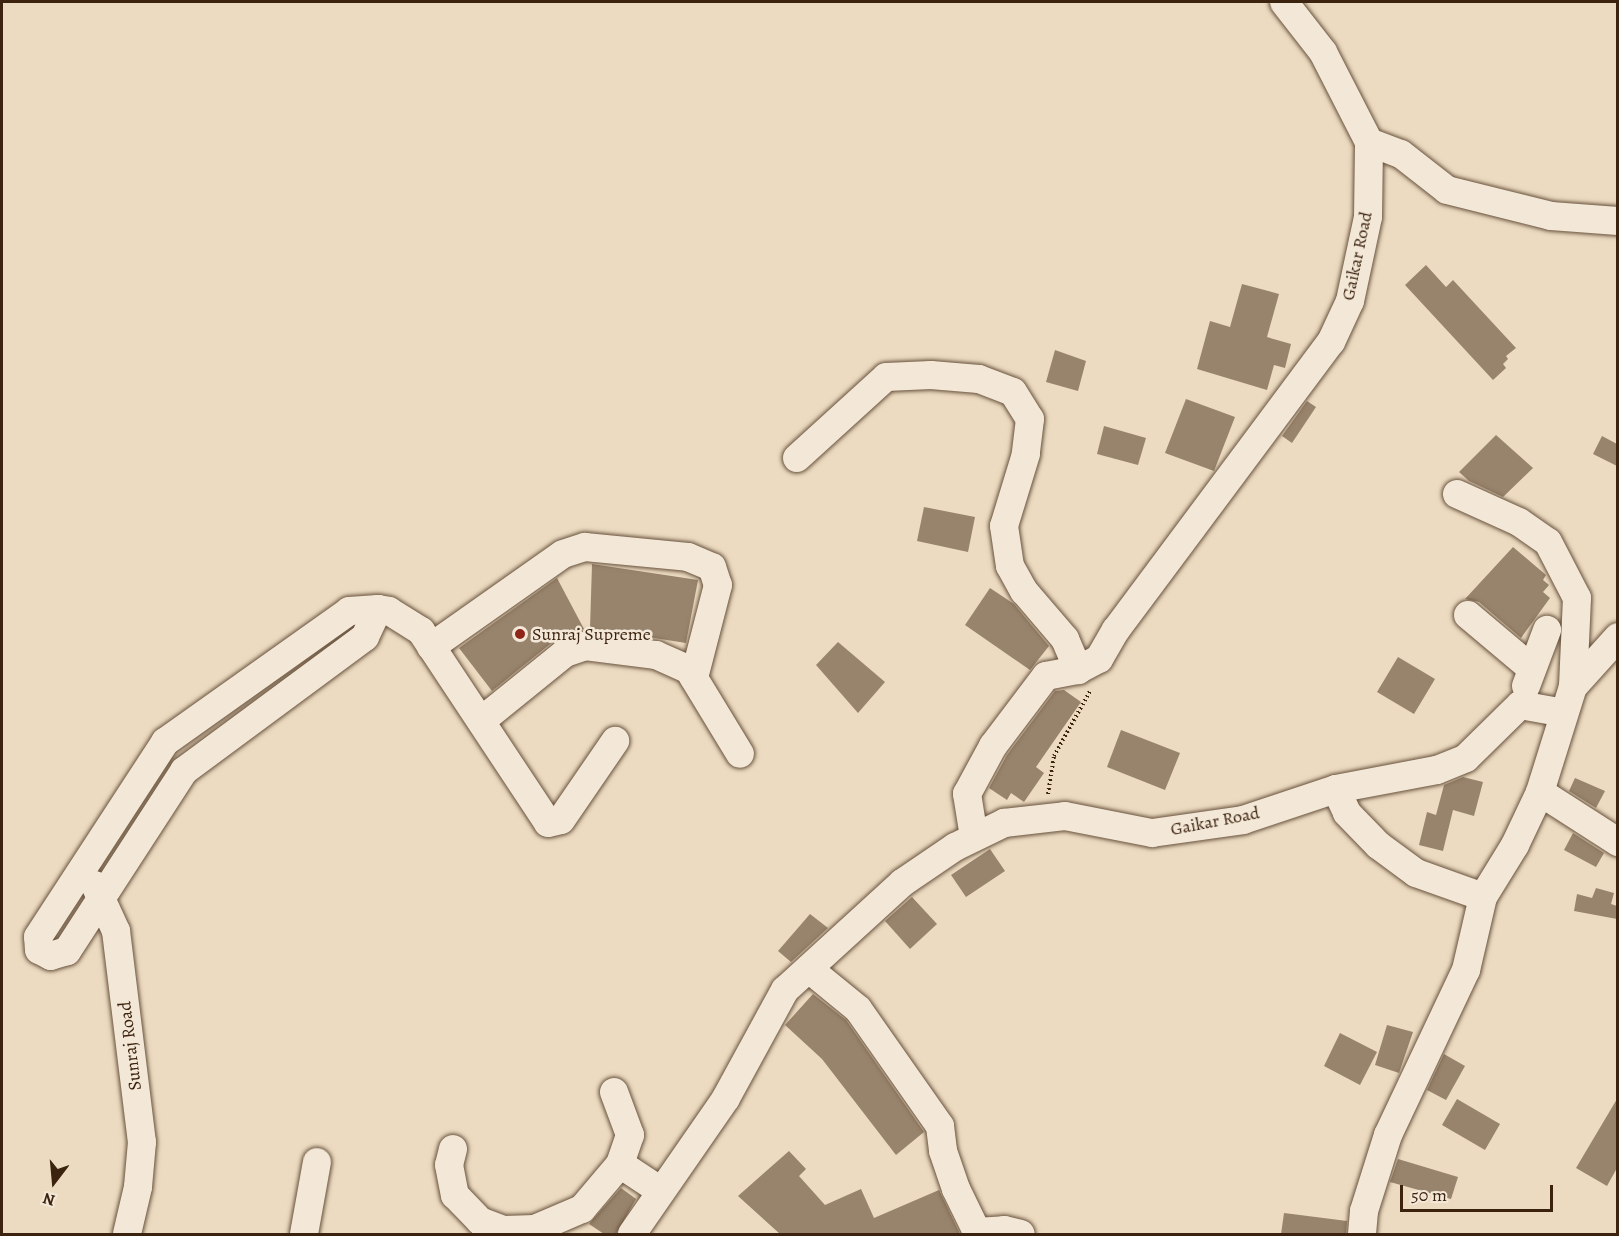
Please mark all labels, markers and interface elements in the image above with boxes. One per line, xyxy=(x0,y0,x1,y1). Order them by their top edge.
street label: Gaikar Road xyxy=(1337,210,1377,302)
place label: Sunraj Supreme xyxy=(532,623,651,645)
marker: Sunraj Supreme xyxy=(513,627,527,641)
street label: Gaikar Road xyxy=(1169,802,1261,840)
street label: Sunraj Road xyxy=(114,1000,146,1092)
north arrow xyxy=(24,1152,84,1212)
scale bar xyxy=(1403,1173,1556,1211)
text: 50 m xyxy=(1411,1183,1447,1207)
text: N xyxy=(40,1187,58,1211)

